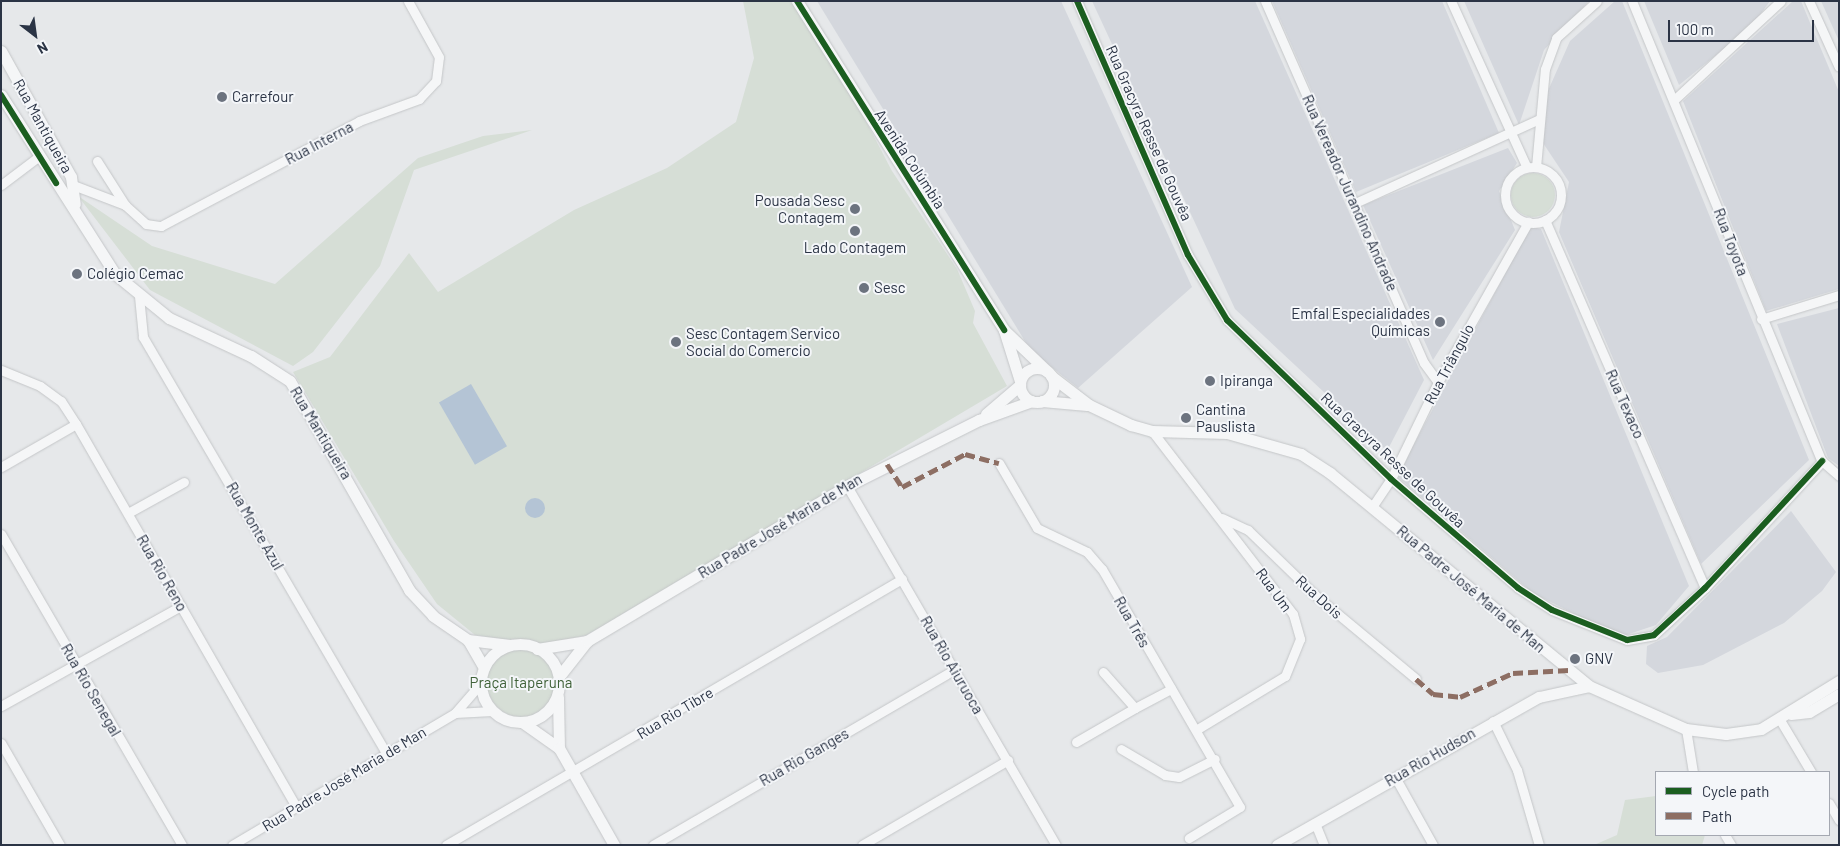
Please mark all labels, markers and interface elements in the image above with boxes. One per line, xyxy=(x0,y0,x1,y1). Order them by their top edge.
north arrow xyxy=(10,10,60,60)
scale bar xyxy=(1670,10,1816,42)
text: 100 m xyxy=(1676,20,1714,38)
text: N xyxy=(34,39,51,58)
street label: Rua Gracyra Resse de Gouvêa xyxy=(1102,42,1196,224)
street label: Rua Mantiqueira xyxy=(10,76,76,176)
place label: Carrefour xyxy=(232,88,294,106)
marker: Carrefour xyxy=(216,91,228,103)
street label: Rua Vereador Jurandino Andrade xyxy=(1298,92,1402,294)
street label: Avenida Colúmbia xyxy=(871,106,949,212)
street label: Rua Interna xyxy=(282,118,356,168)
place label: Pousada Sesc Contagem xyxy=(755,191,845,226)
marker: Pousada Sesc Contagem xyxy=(849,203,861,215)
street label: Rua Toyota xyxy=(1710,206,1752,278)
marker: Lado Contagem xyxy=(849,225,861,237)
place label: Lado Contagem xyxy=(804,239,906,257)
place label: Colégio Cemac xyxy=(87,265,184,283)
marker: Colégio Cemac xyxy=(71,268,83,280)
place label: Sesc xyxy=(874,279,906,297)
marker: Sesc xyxy=(858,282,870,294)
place label: Emfal Especialidades Químicas xyxy=(1291,304,1430,339)
marker: Emfal Especialidades Químicas xyxy=(1434,316,1446,328)
street label: Rua Triângulo xyxy=(1420,321,1478,407)
place label: Sesc Contagem Servico Social do Comercio xyxy=(686,324,840,359)
marker: Sesc Contagem Servico Social do Comercio xyxy=(670,336,682,348)
street label: Rua Texaco xyxy=(1602,367,1648,441)
place label: Ipiranga xyxy=(1220,372,1273,390)
marker: Ipiranga xyxy=(1204,375,1216,387)
street label: Rua Mantiqueira xyxy=(286,383,356,483)
street label: Rua Gracyra Resse de Gouvêa xyxy=(1317,389,1469,531)
place label: Cantina Pauslista xyxy=(1196,400,1255,435)
marker: Cantina Pauslista xyxy=(1180,412,1192,424)
street label: Rua Padre José Maria de Man xyxy=(695,470,865,582)
street label: Rua Monte Azul xyxy=(223,479,287,573)
street label: Rua Padre José Maria de Man xyxy=(1393,522,1549,656)
street label: Rua Rio Reno xyxy=(133,532,191,614)
street label: Rua Um xyxy=(1252,564,1296,616)
street label: Rua Dois xyxy=(1292,571,1346,623)
street label: Rua Três xyxy=(1110,593,1154,651)
street label: Rua Rio Aiuruoca xyxy=(917,613,987,717)
street label: Rua Rio Senegal xyxy=(57,640,125,740)
place label: GNV xyxy=(1585,650,1613,668)
marker: GNV xyxy=(1569,653,1581,665)
park label: Praça Itaperuna xyxy=(470,674,572,692)
street label: Rua Rio Tibre xyxy=(634,683,716,743)
street label: Rua Padre José Maria de Man xyxy=(259,723,429,835)
street label: Rua Rio Ganges xyxy=(756,724,852,790)
street label: Rua Rio Hudson xyxy=(1382,724,1478,790)
legend xyxy=(1655,771,1830,836)
text: Cycle path xyxy=(1702,782,1769,800)
text: Path xyxy=(1702,807,1732,825)

